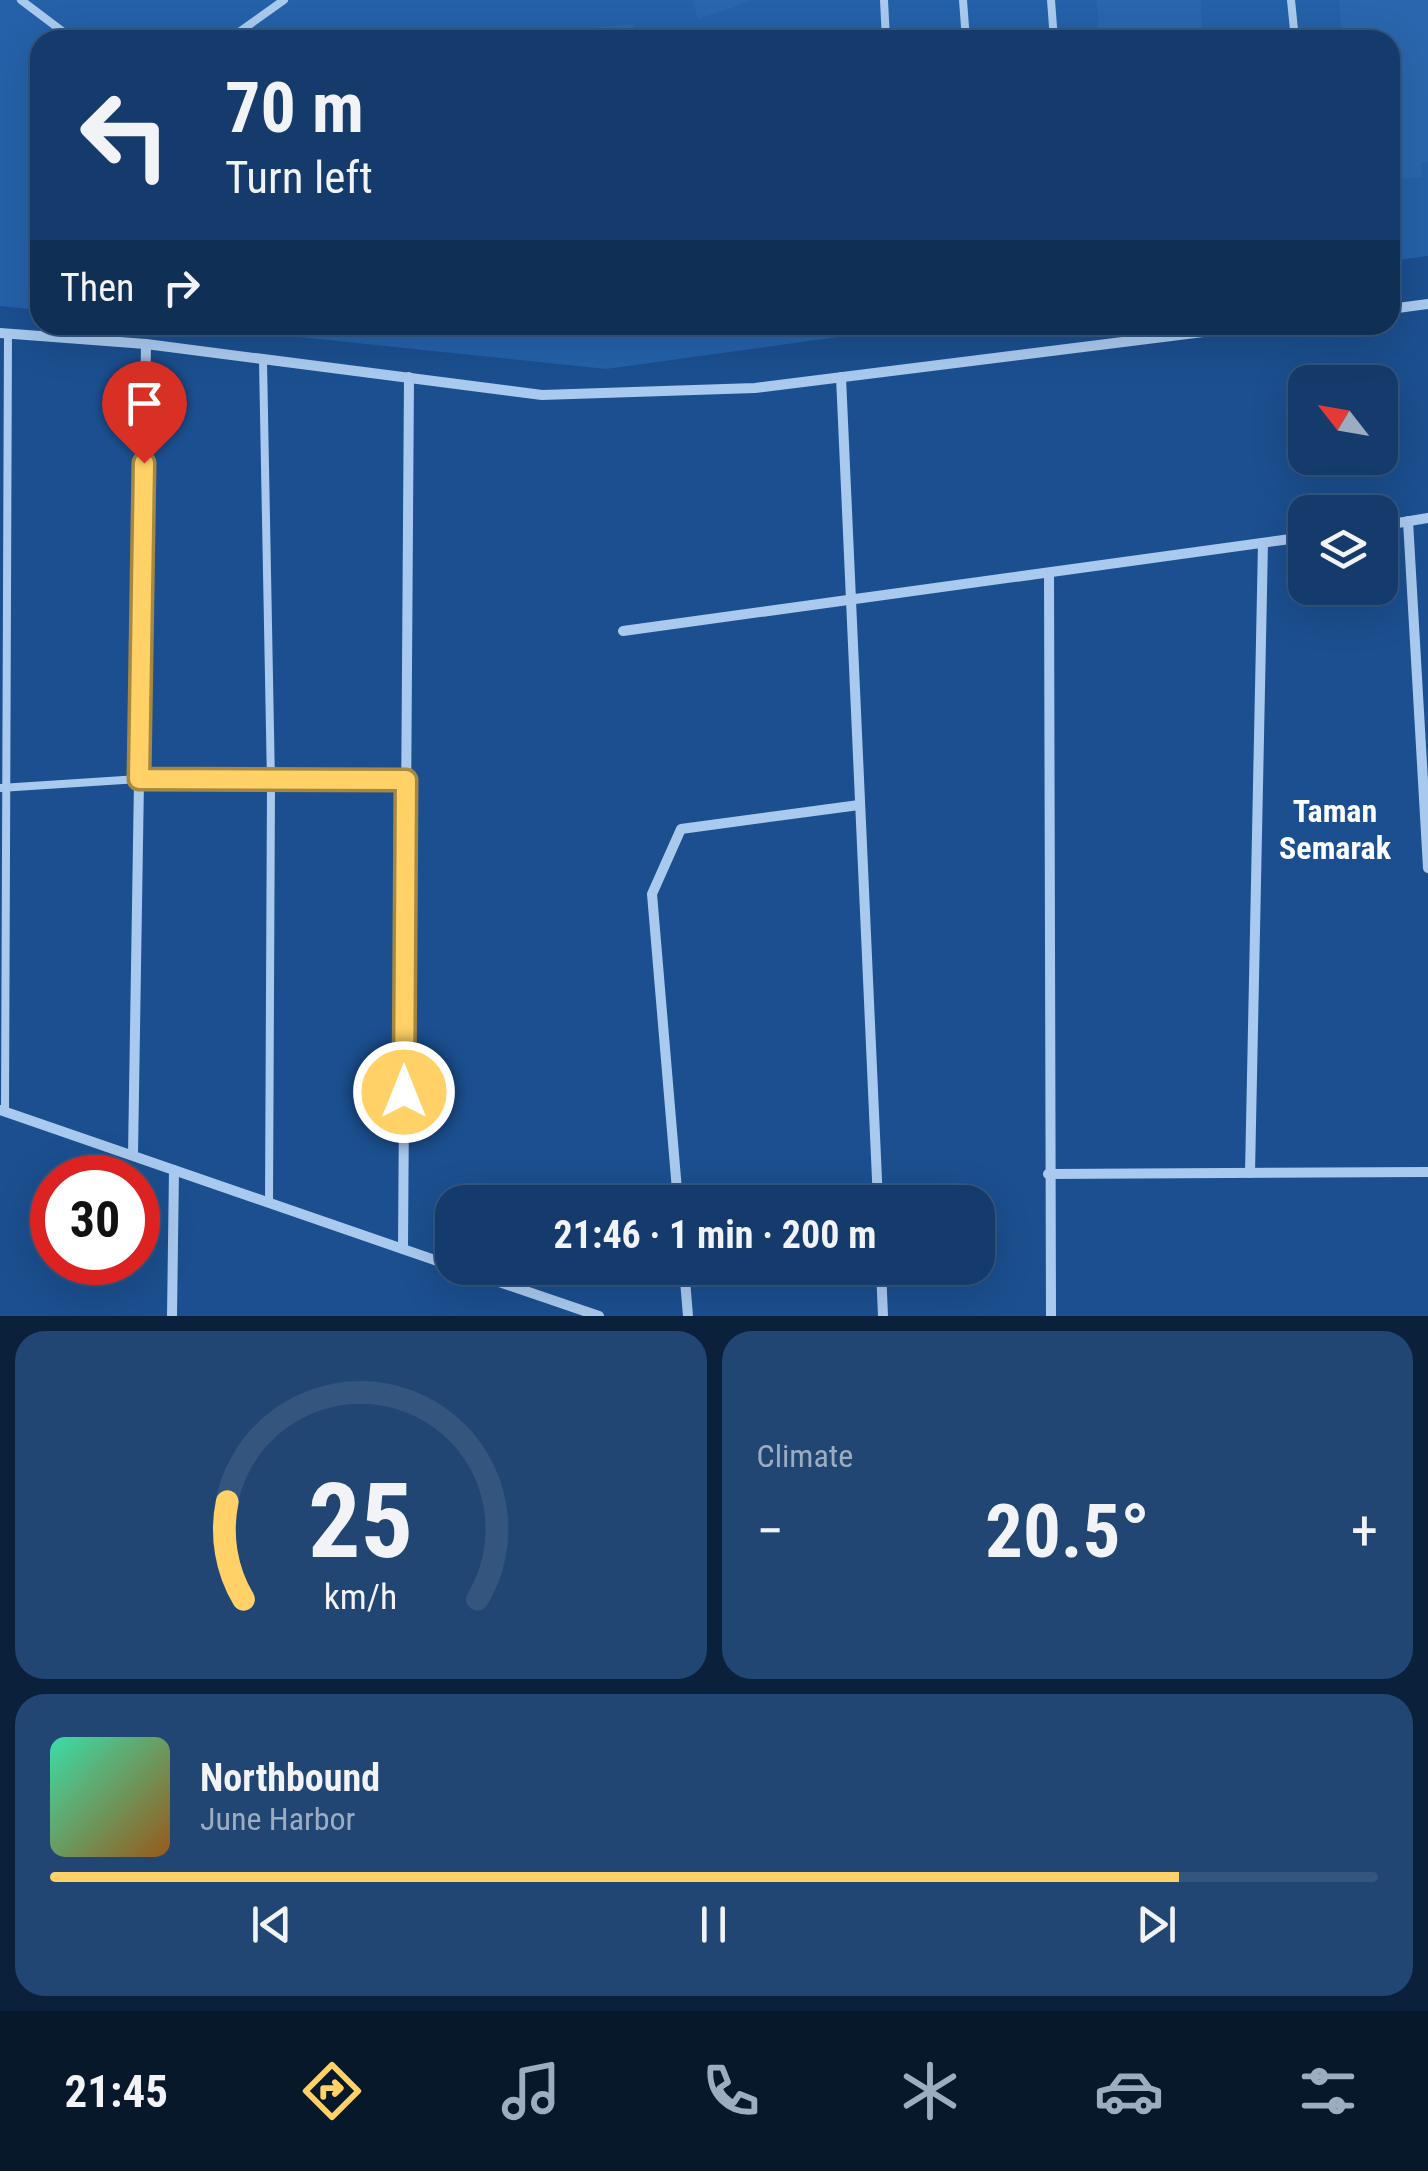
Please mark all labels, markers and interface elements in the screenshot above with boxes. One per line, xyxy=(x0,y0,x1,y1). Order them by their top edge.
text: 70 m xyxy=(225,67,364,149)
icon: left xyxy=(60,70,190,200)
text: Turn left xyxy=(225,151,373,204)
icon: right xyxy=(154,260,209,315)
text: Then xyxy=(60,266,134,310)
pin xyxy=(102,361,187,464)
north arrow xyxy=(1288,365,1398,475)
map controls xyxy=(1288,365,1398,605)
icon: arrive xyxy=(117,376,172,431)
button: layers xyxy=(1288,495,1398,605)
district label: Taman Semarak xyxy=(1279,792,1392,867)
position arrow xyxy=(352,1040,456,1144)
speed limit sign: 30 xyxy=(30,1155,160,1285)
text: 21:46 · 1 min · 200 m xyxy=(554,1213,876,1257)
text: Climate xyxy=(757,1437,853,1475)
text: 25 xyxy=(308,1461,413,1582)
text: 20.5° xyxy=(985,1487,1150,1575)
text: − xyxy=(757,1499,784,1563)
text: + xyxy=(1351,1499,1378,1563)
text: km/h xyxy=(324,1576,398,1618)
text: Northbound xyxy=(200,1756,380,1800)
text: June Harbor xyxy=(200,1800,355,1838)
icon: previous xyxy=(244,1897,299,1952)
icon: pause xyxy=(686,1897,741,1952)
icon: next xyxy=(1129,1897,1184,1952)
icon: directions xyxy=(297,2056,367,2126)
icon: music xyxy=(496,2056,566,2126)
icon: phone xyxy=(696,2056,766,2126)
icon: climate xyxy=(895,2056,965,2126)
icon: car xyxy=(1094,2056,1164,2126)
icon: filters xyxy=(1293,2056,1363,2126)
text: 21:45 xyxy=(65,2065,168,2118)

